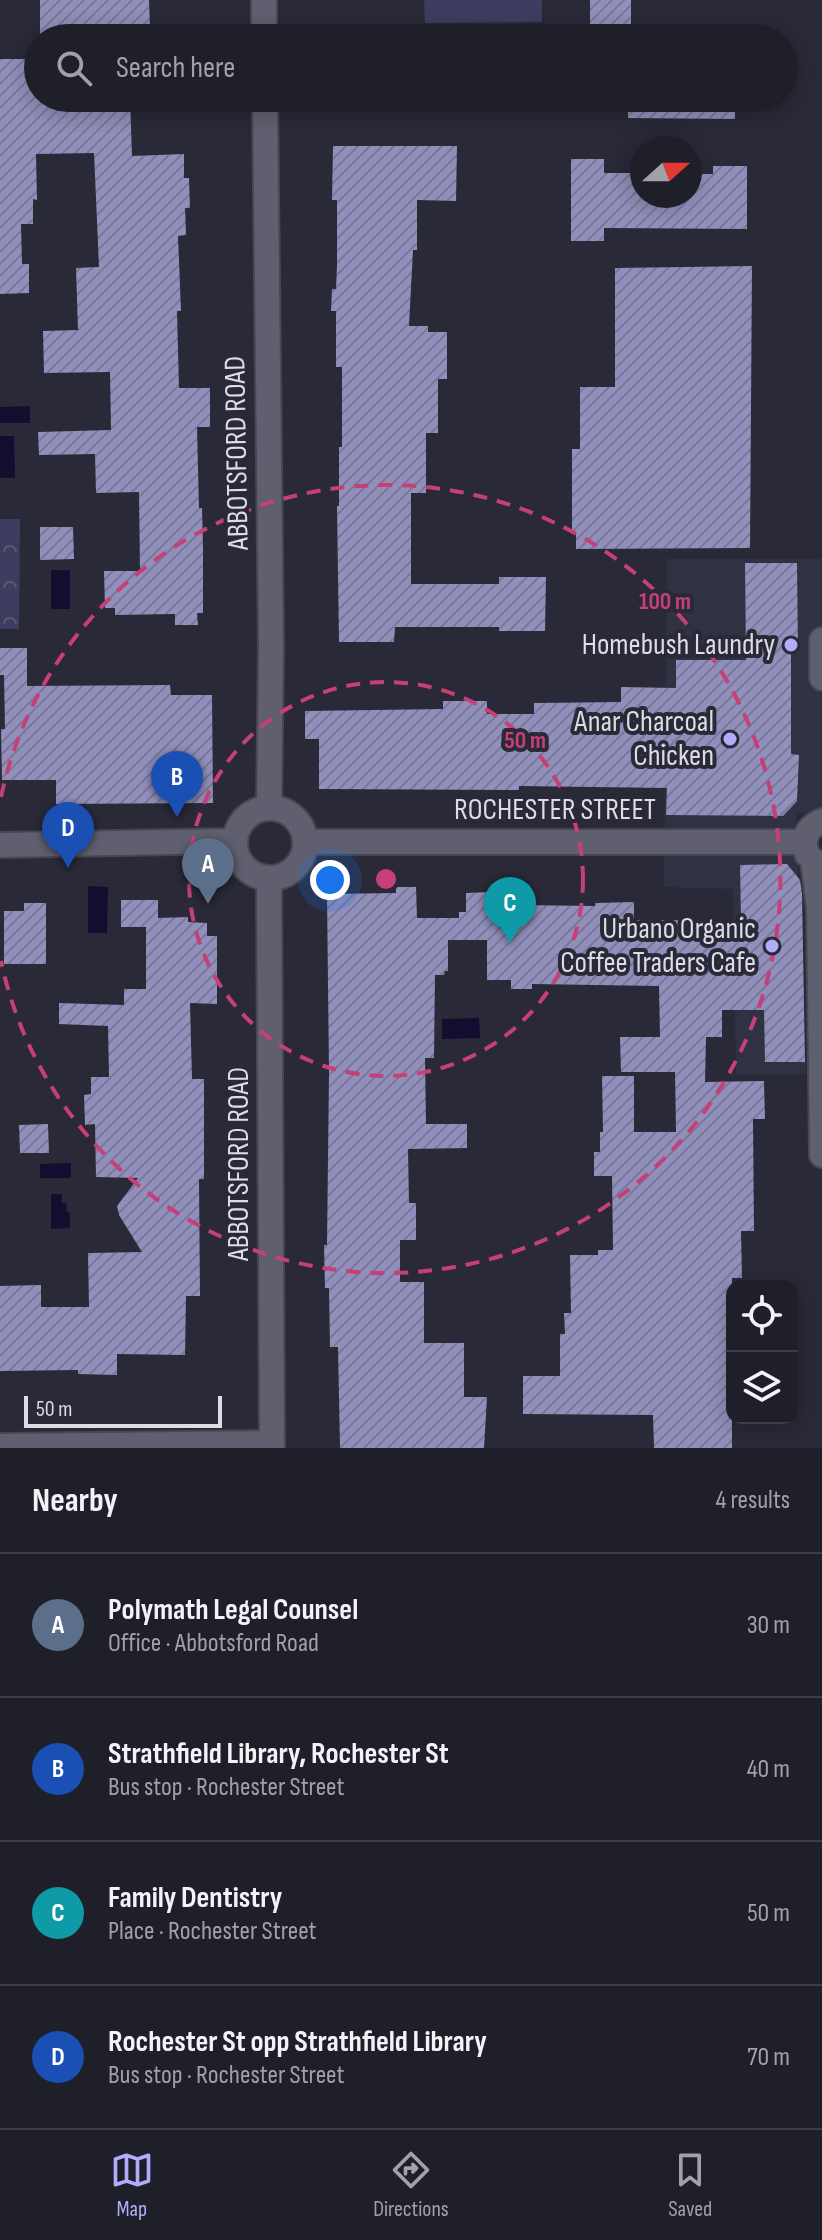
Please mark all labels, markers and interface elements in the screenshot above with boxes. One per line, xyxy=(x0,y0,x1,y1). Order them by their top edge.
search box xyxy=(24,24,798,112)
icon: search xyxy=(52,46,96,90)
text: Search here xyxy=(116,50,235,86)
north arrow xyxy=(630,136,702,208)
street label: ABBOTSFORD ROAD xyxy=(217,356,257,551)
text: 100 m xyxy=(639,587,691,616)
place label: Homebush Laundry xyxy=(582,627,775,663)
marker: Homebush Laundry xyxy=(782,636,800,654)
place label: Anar Charcoal Chicken xyxy=(573,704,714,774)
text: 50 m xyxy=(504,726,546,755)
marker: Anar Charcoal Chicken xyxy=(721,730,739,748)
pin: B xyxy=(151,751,203,817)
street label: ROCHESTER STREET xyxy=(454,792,656,828)
pin: D xyxy=(42,802,94,868)
pin: A xyxy=(182,838,234,904)
your location xyxy=(310,860,350,900)
centre of rings xyxy=(372,865,400,893)
pin: C xyxy=(484,877,536,943)
place label: Urbano Organic Coffee Traders Cafe xyxy=(560,911,756,981)
marker: Urbano Organic Coffee Traders Cafe xyxy=(763,937,781,955)
street label: ABBOTSFORD ROAD xyxy=(221,1067,257,1262)
map controls xyxy=(726,1280,798,1424)
button: locate xyxy=(726,1280,798,1352)
button: layers xyxy=(726,1352,798,1424)
scale bar xyxy=(24,1392,222,1428)
text: 50 m xyxy=(36,1396,72,1423)
text: Nearby xyxy=(32,1480,118,1521)
text: 4 results xyxy=(715,1485,790,1516)
text: Polymath Legal Counsel xyxy=(108,1592,358,1628)
text: A xyxy=(52,1610,64,1641)
text: 30 m xyxy=(747,1610,790,1641)
text: Office · Abbotsford Road xyxy=(108,1628,319,1659)
text: Strathfield Library, Rochester St xyxy=(108,1736,449,1772)
text: B xyxy=(52,1754,64,1785)
text: 40 m xyxy=(747,1754,790,1785)
text: Bus stop · Rochester Street xyxy=(108,1772,344,1803)
text: Family Dentistry xyxy=(108,1880,282,1916)
text: C xyxy=(51,1898,65,1929)
text: 50 m xyxy=(747,1898,790,1929)
text: Place · Rochester Street xyxy=(108,1916,316,1947)
text: Rochester St opp Strathfield Library xyxy=(108,2024,487,2060)
text: D xyxy=(51,2042,65,2073)
text: 70 m xyxy=(747,2042,790,2073)
text: Bus stop · Rochester Street xyxy=(108,2060,344,2091)
tab: Map xyxy=(110,2148,154,2223)
tab: Directions xyxy=(373,2148,449,2223)
tab: Saved xyxy=(668,2148,712,2223)

